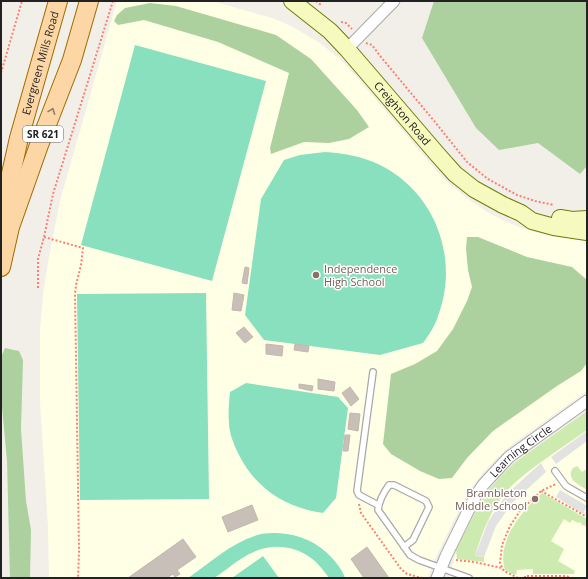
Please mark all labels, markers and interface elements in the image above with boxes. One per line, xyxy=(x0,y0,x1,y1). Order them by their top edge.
street label: Evergreen Mills Road xyxy=(18,9,62,117)
street label: Creighton Road xyxy=(371,78,434,148)
one-way arrow xyxy=(48,107,56,114)
road number: SR 621 xyxy=(23,126,63,142)
place label: Independence High School xyxy=(324,261,397,289)
marker: Independence High School xyxy=(311,270,321,280)
street label: Learning Circle xyxy=(486,421,554,480)
place label: Brambleton Middle School xyxy=(455,485,527,513)
marker: Brambleton Middle School xyxy=(530,494,540,504)

